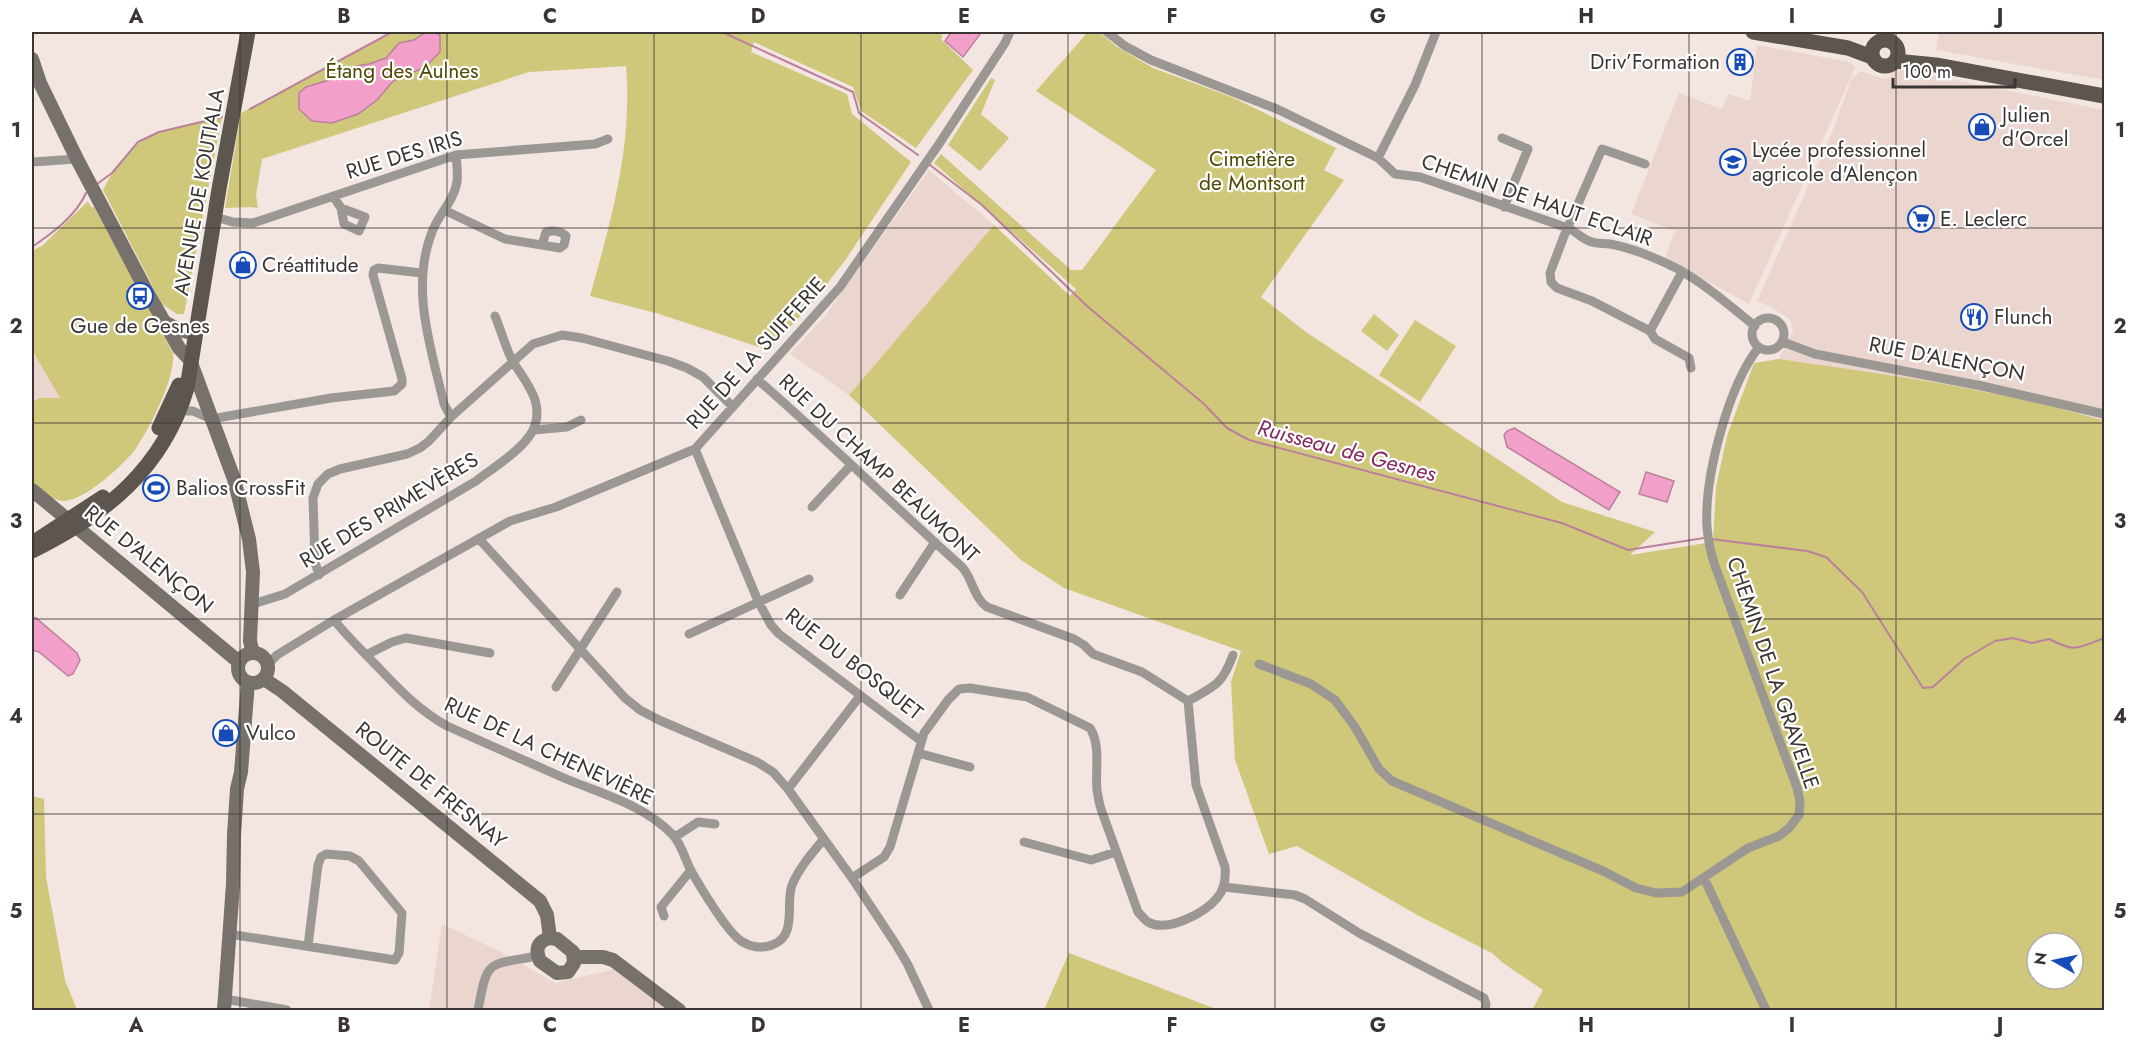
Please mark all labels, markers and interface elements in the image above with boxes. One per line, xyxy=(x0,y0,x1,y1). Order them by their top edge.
text: A xyxy=(128,2,144,31)
text: B xyxy=(337,2,351,31)
text: C xyxy=(543,2,557,31)
text: D xyxy=(751,2,765,31)
text: E xyxy=(958,2,970,31)
text: F xyxy=(1166,2,1178,31)
text: G xyxy=(1370,2,1386,31)
text: H xyxy=(1578,2,1594,31)
text: I xyxy=(1789,2,1795,31)
text: J xyxy=(1993,2,2003,31)
place label: Driv’Formation xyxy=(1590,47,1720,77)
building icon: Driv’Formation xyxy=(1725,47,1755,77)
scale bar xyxy=(1893,51,2014,89)
park label: Étang des Aulnes xyxy=(325,56,479,86)
text: 100 m xyxy=(1902,59,1951,85)
street label: AVENUE DE KOUTIALA xyxy=(166,86,232,298)
place label: Julien d'Orcel xyxy=(1999,100,2069,154)
shop icon: Julien d'Orcel xyxy=(1967,112,1997,142)
text: 1 xyxy=(11,116,21,145)
text: 1 xyxy=(2115,116,2125,145)
street label: RUE DES IRIS xyxy=(342,123,466,187)
place label: Lycée professionnel agricole d'Alençon xyxy=(1752,135,1926,189)
park label: Cimetière de Montsort xyxy=(1199,144,1305,198)
street label: CHEMIN DE HAUT ECLAIR xyxy=(1417,146,1657,254)
school or university icon: Lycée professionnel agricole d'Alençon xyxy=(1718,147,1748,177)
supermarket icon: E. Leclerc xyxy=(1906,204,1936,234)
place label: E. Leclerc xyxy=(1940,204,2027,234)
shop icon: Créattitude xyxy=(228,250,258,280)
place label: Créattitude xyxy=(262,250,359,280)
street label: RUE DE LA SUIFFERIE xyxy=(679,270,833,436)
bus stop icon: Gue de Gesnes xyxy=(125,281,155,311)
restaurant icon: Flunch xyxy=(1959,302,1989,332)
place label: Flunch xyxy=(1994,302,2052,332)
place label: Gue de Gesnes xyxy=(70,311,210,341)
text: 2 xyxy=(9,312,23,341)
text: 2 xyxy=(2113,312,2127,341)
street label: RUE D'ALENÇON xyxy=(1866,329,2028,389)
street label: RUE DU CHAMP BEAUMONT xyxy=(772,367,986,569)
water label: Ruisseau de Gesnes xyxy=(1254,411,1440,489)
street label: RUE DES PRIMEVÈRES xyxy=(294,445,484,575)
sports icon: Balios CrossFit xyxy=(141,473,171,503)
place label: Balios CrossFit xyxy=(176,473,305,503)
street label: RUE D'ALENÇON xyxy=(78,498,220,620)
text: 3 xyxy=(10,507,22,536)
text: 3 xyxy=(2114,507,2126,536)
street label: CHEMIN DE LA GRAVELLE xyxy=(1719,553,1827,793)
street label: RUE DU BOSQUET xyxy=(779,601,929,727)
street label: RUE DE LA CHENEVIÈRE xyxy=(439,689,659,813)
text: 4 xyxy=(9,702,23,731)
text: 4 xyxy=(2113,702,2127,731)
street label: ROUTE DE FRESNAY xyxy=(349,714,513,856)
shop icon: Vulco xyxy=(211,718,241,748)
place label: Vulco xyxy=(246,718,296,748)
text: 5 xyxy=(10,897,23,926)
text: 5 xyxy=(2114,897,2127,926)
north arrow xyxy=(2025,931,2085,991)
text: N xyxy=(2028,951,2053,967)
text: A xyxy=(128,1011,144,1040)
text: B xyxy=(337,1011,351,1040)
text: C xyxy=(543,1011,557,1040)
text: D xyxy=(751,1011,765,1040)
text: E xyxy=(958,1011,970,1040)
text: F xyxy=(1166,1011,1178,1040)
text: G xyxy=(1370,1011,1386,1040)
text: H xyxy=(1578,1011,1594,1040)
text: I xyxy=(1789,1011,1795,1040)
text: J xyxy=(1993,1011,2003,1040)

